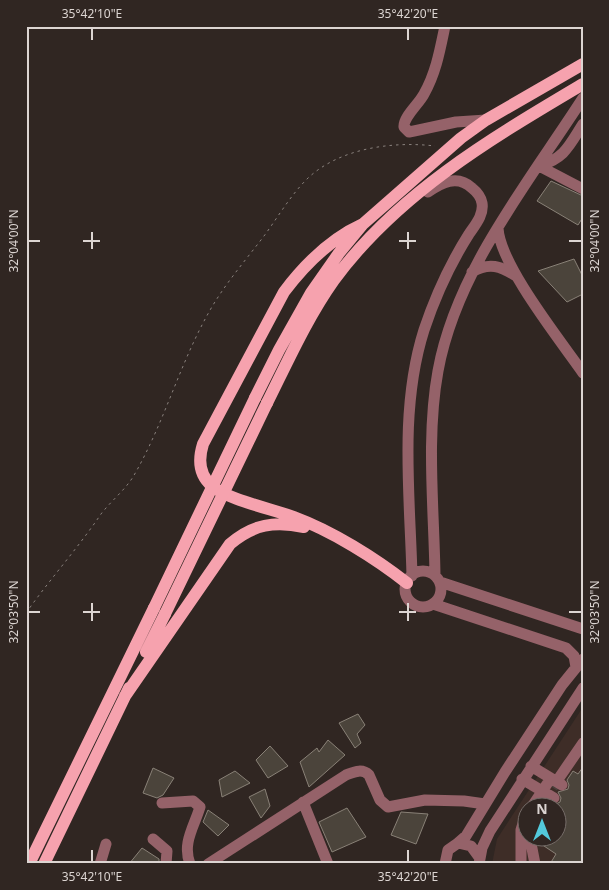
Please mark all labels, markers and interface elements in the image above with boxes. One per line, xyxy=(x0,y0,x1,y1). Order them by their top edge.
text: 35°42'10"E xyxy=(62,5,122,22)
text: 35°42'20"E xyxy=(378,5,438,22)
text: 32°04'00"N xyxy=(5,209,22,273)
text: 32°04'00"N xyxy=(586,209,603,273)
text: 32°03'50"N xyxy=(5,580,22,644)
text: 32°03'50"N xyxy=(586,580,603,644)
north arrow xyxy=(516,798,566,848)
text: N xyxy=(536,799,548,818)
text: 35°42'10"E xyxy=(62,868,122,885)
text: 35°42'20"E xyxy=(378,868,438,885)

